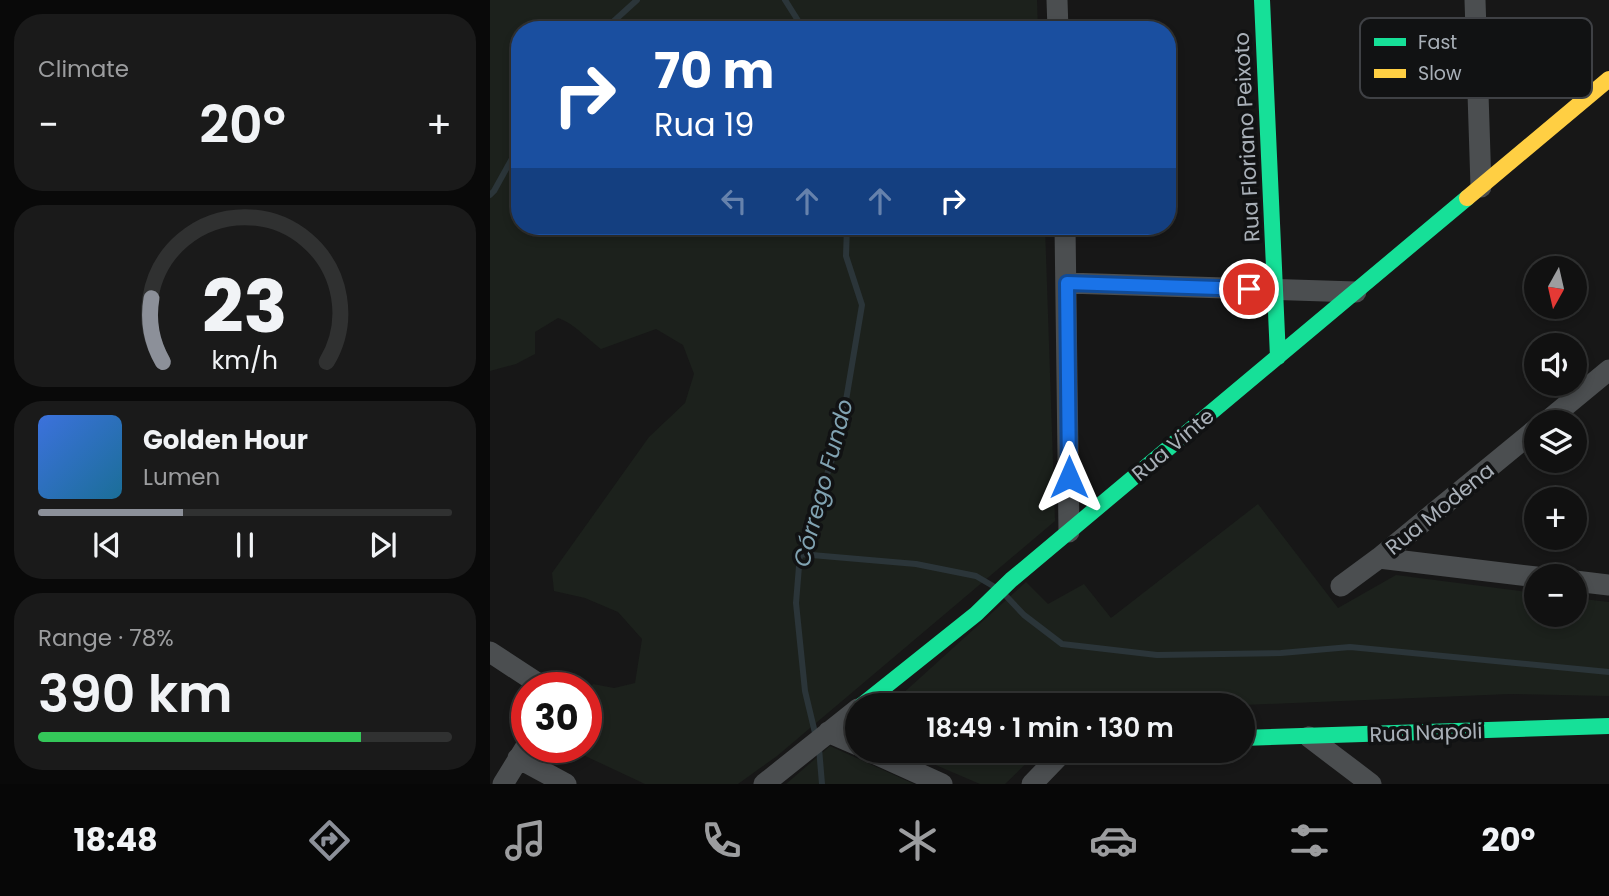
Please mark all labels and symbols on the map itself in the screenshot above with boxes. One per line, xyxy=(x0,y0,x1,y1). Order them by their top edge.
legend xyxy=(1360,18,1592,98)
text: Fast xyxy=(1418,29,1457,56)
street label: Rua Floriano Peixoto xyxy=(1227,32,1266,243)
text: Slow xyxy=(1418,60,1462,87)
north arrow xyxy=(1524,256,1587,318)
pin xyxy=(1219,259,1279,319)
water label: Córrego Fundo xyxy=(785,396,861,570)
street label: Rua Vinte xyxy=(1125,402,1220,488)
position arrow xyxy=(1032,440,1106,514)
street label: Rua Modena xyxy=(1379,456,1500,562)
speed limit sign: 30 xyxy=(511,672,602,763)
street label: Rua Napoli xyxy=(1369,716,1483,749)

